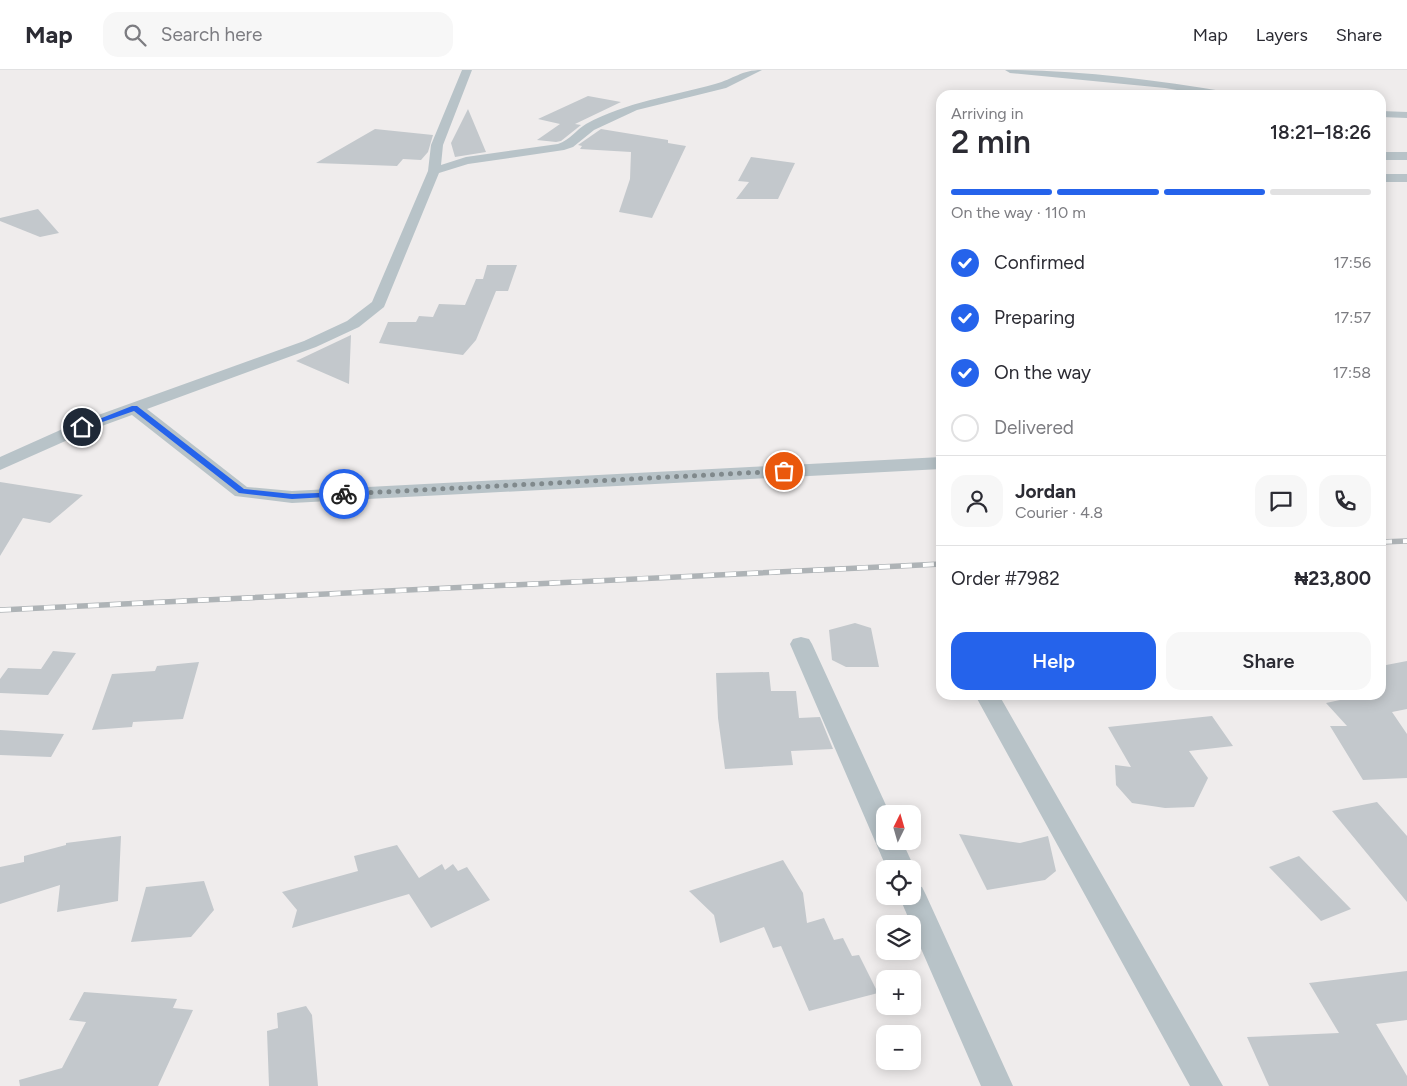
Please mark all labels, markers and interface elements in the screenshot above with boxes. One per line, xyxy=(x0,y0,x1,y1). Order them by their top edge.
search box xyxy=(103,12,453,57)
text: Map xyxy=(25,20,73,49)
icon: search xyxy=(121,21,149,49)
text: Search here xyxy=(161,23,262,46)
text: Map xyxy=(1193,24,1228,46)
text: Layers xyxy=(1256,24,1308,46)
text: Share xyxy=(1336,24,1382,46)
text: Arriving in xyxy=(951,104,1023,123)
text: 18:21–18:26 xyxy=(1270,121,1371,144)
text: 2 min xyxy=(951,123,1031,161)
text: On the way · 110 m xyxy=(951,203,1086,222)
icon: check xyxy=(951,249,979,277)
text: Confirmed xyxy=(994,251,1085,274)
text: 17:56 xyxy=(1333,253,1371,272)
icon: check xyxy=(951,304,979,332)
text: Preparing xyxy=(994,306,1075,329)
text: 17:57 xyxy=(1334,308,1371,327)
icon: check xyxy=(951,359,979,387)
text: On the way xyxy=(994,361,1091,384)
text: 17:58 xyxy=(1333,363,1371,382)
pin xyxy=(61,406,103,448)
icon: home xyxy=(68,413,96,441)
text: Delivered xyxy=(994,416,1074,439)
pin xyxy=(763,450,805,492)
icon: bag xyxy=(770,457,798,485)
courier xyxy=(319,469,369,519)
button: person xyxy=(951,475,1003,527)
button: chat xyxy=(1255,475,1307,527)
button: phone xyxy=(1319,475,1371,527)
icon: bike xyxy=(330,480,358,508)
text: Jordan xyxy=(1015,480,1076,503)
text: Courier · 4.8 xyxy=(1015,503,1103,522)
text: Order #7982 xyxy=(951,567,1060,590)
text: ₦23,800 xyxy=(1295,567,1371,590)
button: Help xyxy=(951,632,1156,690)
button: Share xyxy=(1166,632,1371,690)
north arrow xyxy=(876,805,921,850)
map controls xyxy=(876,805,921,1070)
button: locate xyxy=(876,860,921,905)
button: layers xyxy=(876,915,921,960)
button: + xyxy=(876,970,921,1015)
button: − xyxy=(876,1025,921,1070)

